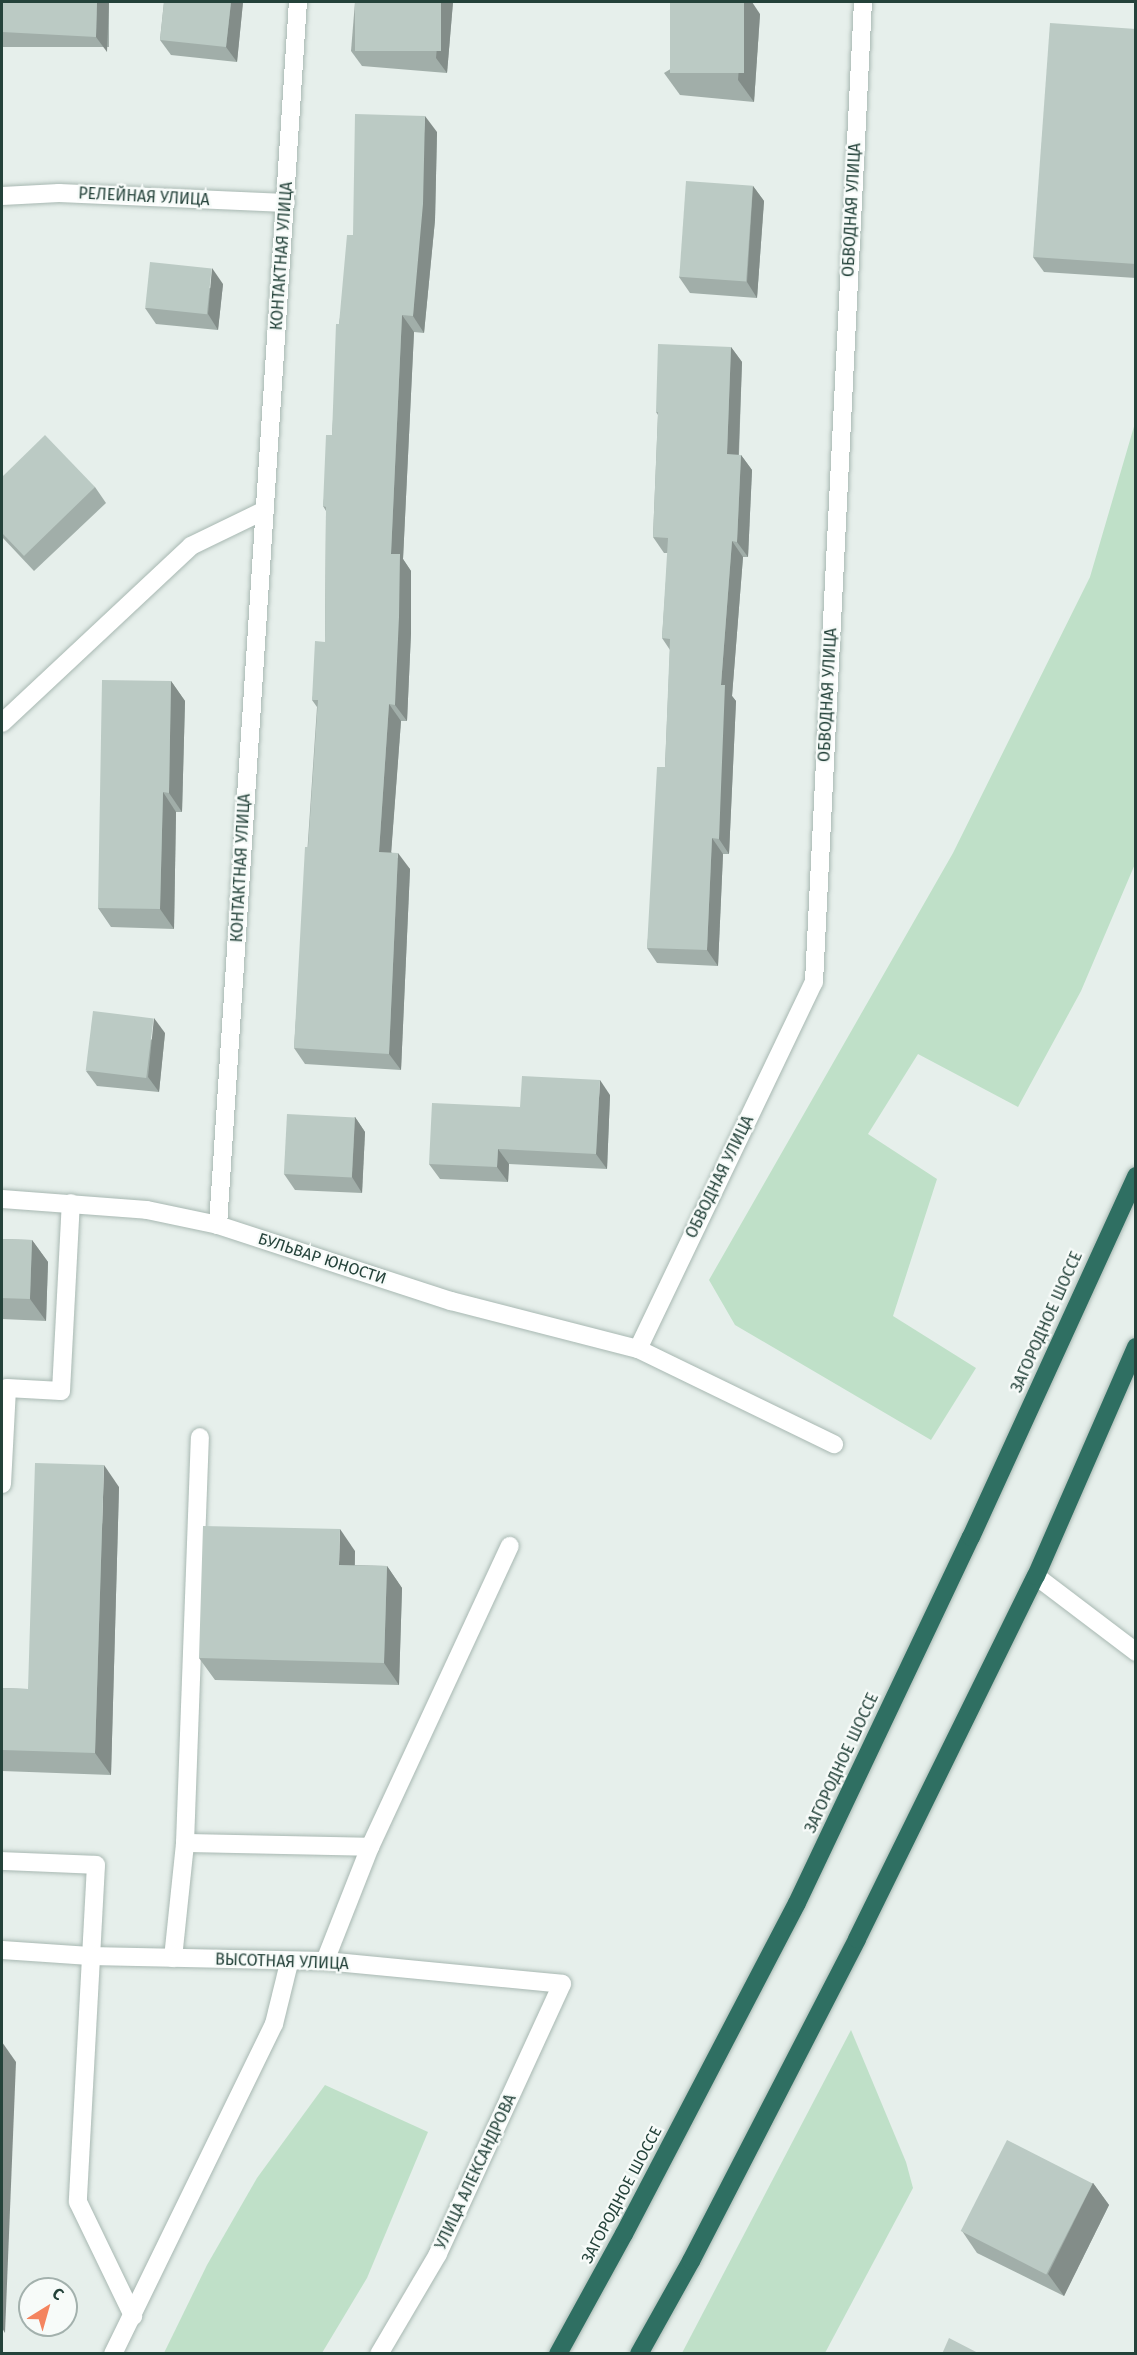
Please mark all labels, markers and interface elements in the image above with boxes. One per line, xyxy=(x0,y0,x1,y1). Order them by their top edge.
street label: ОБВОДНАЯ УЛИЦА xyxy=(839,142,865,278)
street label: КОНТАКТНАЯ УЛИЦА xyxy=(267,181,297,331)
street label: РЕЛЕЙНАЯ УЛИЦА xyxy=(78,184,210,210)
street label: ОБВОДНАЯ УЛИЦА xyxy=(815,627,841,763)
street label: КОНТАКТНАЯ УЛИЦА xyxy=(228,793,254,943)
street label: ОБВОДНАЯ УЛИЦА xyxy=(682,1112,758,1242)
street label: БУЛЬВАР ЮНОСТИ xyxy=(255,1229,389,1289)
street label: ЗАГОРОДНОЕ ШОССЕ xyxy=(1007,1248,1087,1396)
street label: ЗАГОРОДНОЕ ШОССЕ xyxy=(801,1690,883,1836)
street label: ВЫСОТНАЯ УЛИЦА xyxy=(215,1950,349,1974)
street label: УЛИЦА АЛЕКСАНДРОВА xyxy=(432,2091,520,2253)
street label: ЗАГОРОДНОЕ ШОССЕ xyxy=(578,2123,666,2267)
north arrow xyxy=(18,2277,78,2337)
text: С xyxy=(49,2283,67,2304)

